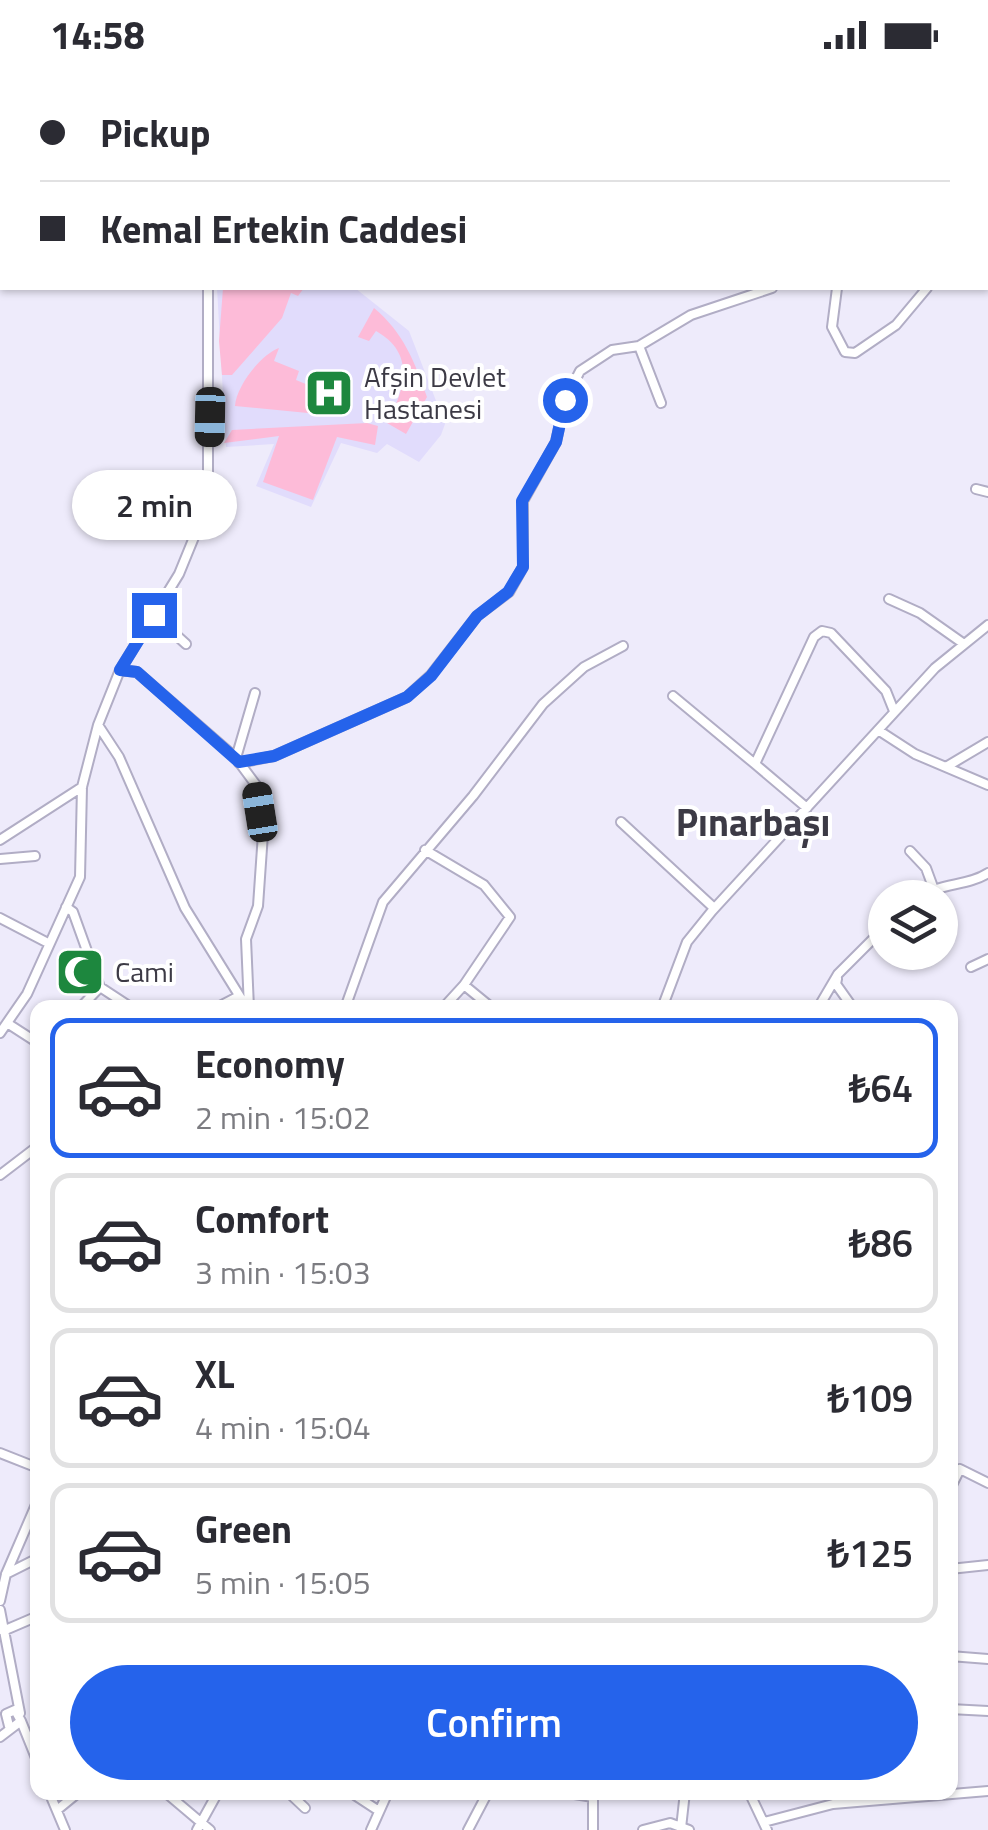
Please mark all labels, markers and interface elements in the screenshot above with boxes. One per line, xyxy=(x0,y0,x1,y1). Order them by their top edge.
text: 14:58 xyxy=(50,6,145,64)
text: Pickup xyxy=(100,104,210,162)
text: Kemal Ertekin Caddesi xyxy=(100,200,467,258)
place label: Afşin Devlet Hastanesi xyxy=(364,355,506,430)
hospital icon: Afşin Devlet Hastanesi xyxy=(303,367,355,419)
route start xyxy=(543,378,588,423)
car xyxy=(194,387,226,447)
callout: 2 min xyxy=(72,470,236,540)
text: 2 min xyxy=(116,481,193,529)
route end xyxy=(132,593,177,638)
car xyxy=(240,780,280,844)
district label: Pınarbaşı xyxy=(676,793,830,851)
map controls xyxy=(868,880,958,970)
button: layers xyxy=(868,880,958,970)
mosque icon: Cami xyxy=(54,946,106,998)
place label: Cami xyxy=(115,950,174,993)
text: Economy xyxy=(195,1035,345,1093)
icon: car xyxy=(75,1043,165,1133)
text: ₺64 xyxy=(849,1059,913,1117)
text: 2 min · 15:02 xyxy=(195,1093,371,1141)
text: Comfort xyxy=(195,1190,329,1248)
icon: car xyxy=(75,1198,165,1288)
text: ₺86 xyxy=(849,1214,913,1272)
text: 3 min · 15:03 xyxy=(195,1248,371,1296)
text: XL xyxy=(195,1345,235,1403)
icon: car xyxy=(75,1353,165,1443)
text: ₺109 xyxy=(827,1369,913,1427)
text: 4 min · 15:04 xyxy=(195,1403,371,1451)
text: Green xyxy=(195,1500,292,1558)
icon: car xyxy=(75,1508,165,1598)
text: ₺125 xyxy=(827,1524,913,1582)
text: 5 min · 15:05 xyxy=(195,1558,371,1606)
button: Confirm xyxy=(70,1665,918,1780)

